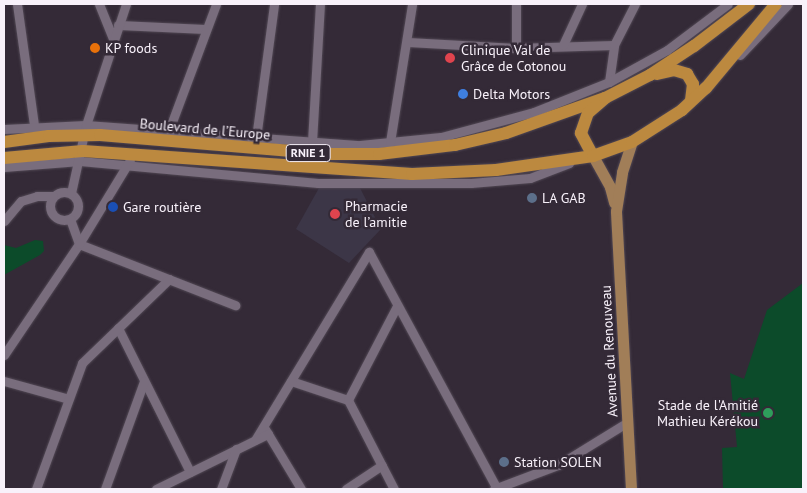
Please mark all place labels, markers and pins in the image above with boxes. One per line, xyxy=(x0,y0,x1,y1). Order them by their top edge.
place label: KP foods xyxy=(105,40,158,56)
marker: KP foods xyxy=(89,42,101,54)
place label: Clinique Val de Grâce de Cotonou xyxy=(461,42,566,74)
marker: Clinique Val de Grâce de Cotonou xyxy=(443,51,457,65)
place label: Delta Motors xyxy=(473,86,550,102)
marker: Delta Motors xyxy=(457,88,469,100)
place label: LA GAB xyxy=(542,190,586,206)
marker: LA GAB xyxy=(526,192,538,204)
place label: Pharmacie de l’amitie xyxy=(345,198,408,230)
place label: Gare routière xyxy=(123,199,201,215)
marker: Gare routière xyxy=(107,201,119,213)
marker: Pharmacie de l’amitie xyxy=(329,208,341,220)
place label: Stade de l'Amitié Mathieu Kérékou xyxy=(657,397,758,430)
marker: Stade de l'Amitié Mathieu Kérékou xyxy=(762,407,774,419)
place label: Station SOLEN xyxy=(514,454,602,470)
marker: Station SOLEN xyxy=(498,456,510,468)

